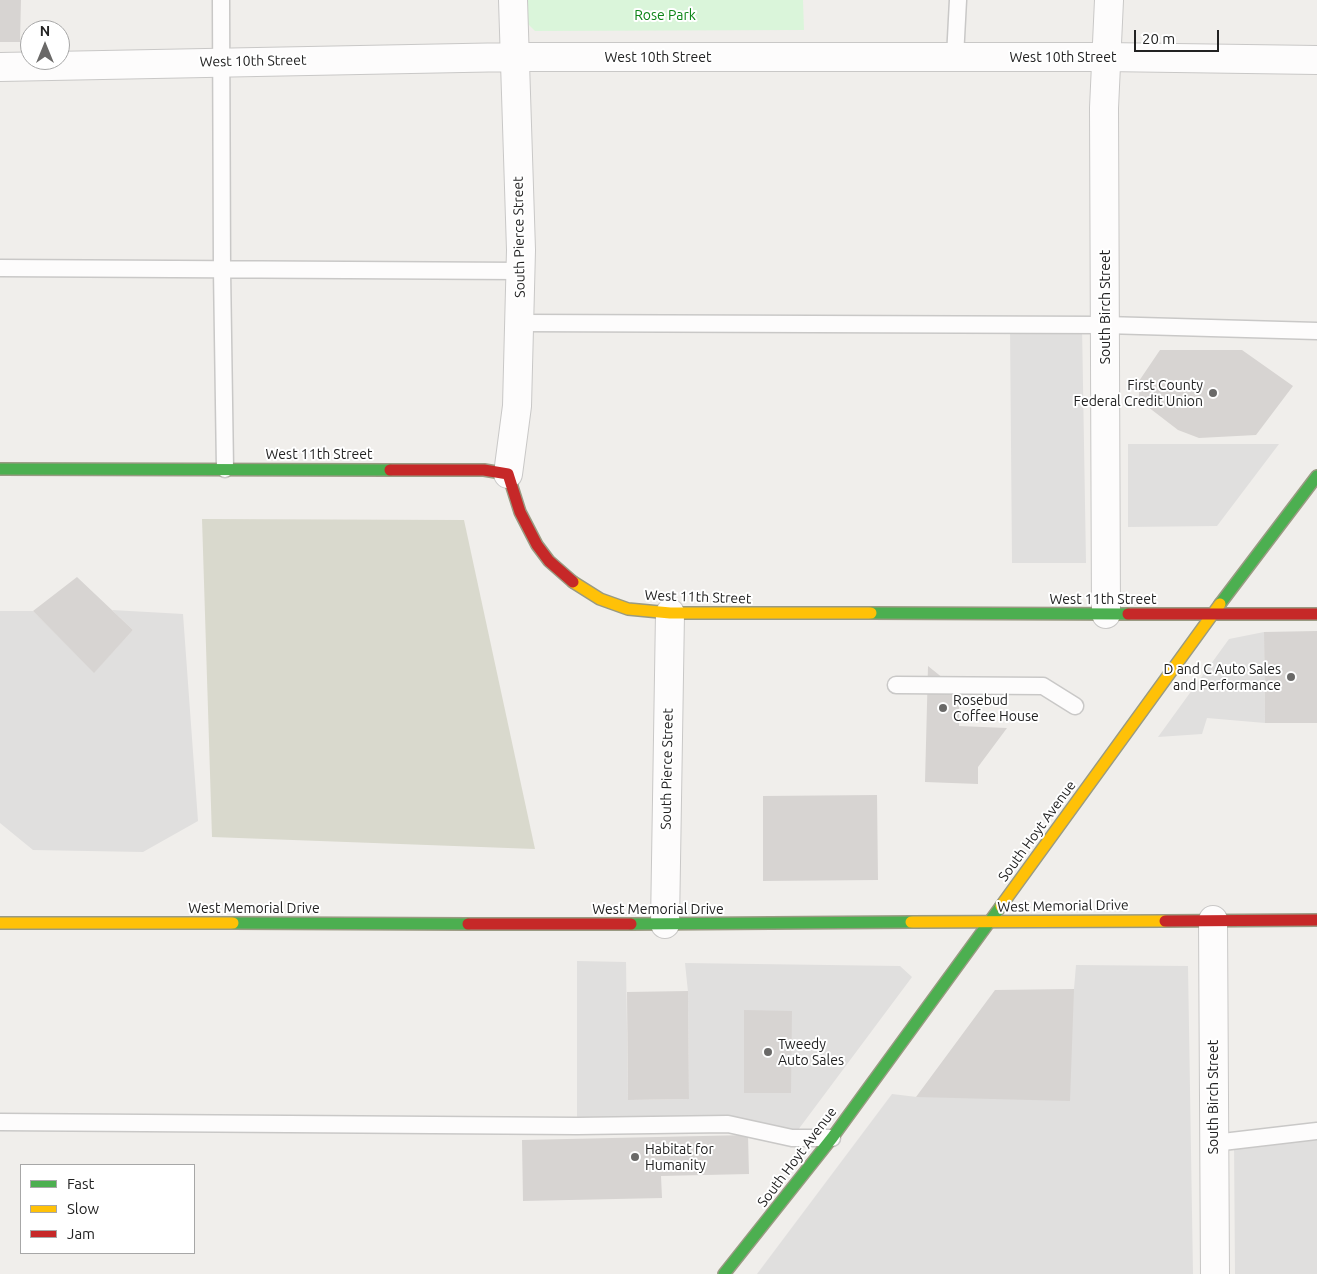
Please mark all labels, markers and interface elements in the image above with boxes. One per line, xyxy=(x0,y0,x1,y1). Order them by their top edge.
park label: Rose Park xyxy=(634,7,696,23)
north arrow xyxy=(20,20,70,70)
scale bar xyxy=(1137,20,1222,52)
text: N xyxy=(40,23,50,39)
text: 20 m xyxy=(1142,30,1175,47)
street label: West 10th Street xyxy=(605,49,711,65)
street label: West 10th Street xyxy=(1010,49,1116,65)
street label: West 10th Street xyxy=(199,52,307,70)
street label: South Pierce Street xyxy=(510,176,528,298)
street label: South Birch Street xyxy=(1097,250,1113,364)
place label: First County Federal Credit Union xyxy=(1074,377,1203,410)
marker: First County Federal Credit Union xyxy=(1207,387,1219,399)
street label: West 11th Street xyxy=(266,446,372,462)
street label: West 11th Street xyxy=(644,587,752,607)
street label: West 11th Street xyxy=(1050,591,1156,607)
place label: D and C Auto Sales and Performance xyxy=(1164,661,1281,694)
marker: D and C Auto Sales and Performance xyxy=(1285,671,1297,683)
place label: Rosebud Coffee House xyxy=(953,692,1039,724)
marker: Rosebud Coffee House xyxy=(937,702,949,714)
street label: South Pierce Street xyxy=(658,708,676,830)
street label: South Hoyt Avenue xyxy=(995,777,1079,885)
street label: West Memorial Drive xyxy=(997,896,1129,916)
street label: West Memorial Drive xyxy=(188,900,320,916)
street label: West Memorial Drive xyxy=(592,901,724,917)
place label: Tweedy Auto Sales xyxy=(778,1036,844,1068)
street label: South Birch Street xyxy=(1205,1040,1221,1154)
marker: Tweedy Auto Sales xyxy=(762,1046,774,1058)
street label: South Hoyt Avenue xyxy=(754,1104,840,1210)
place label: Habitat for Humanity xyxy=(645,1141,714,1174)
marker: Habitat for Humanity xyxy=(629,1151,641,1163)
legend xyxy=(20,1164,195,1254)
text: Fast xyxy=(67,1175,94,1192)
text: Slow xyxy=(67,1200,99,1217)
text: Jam xyxy=(67,1225,95,1242)

